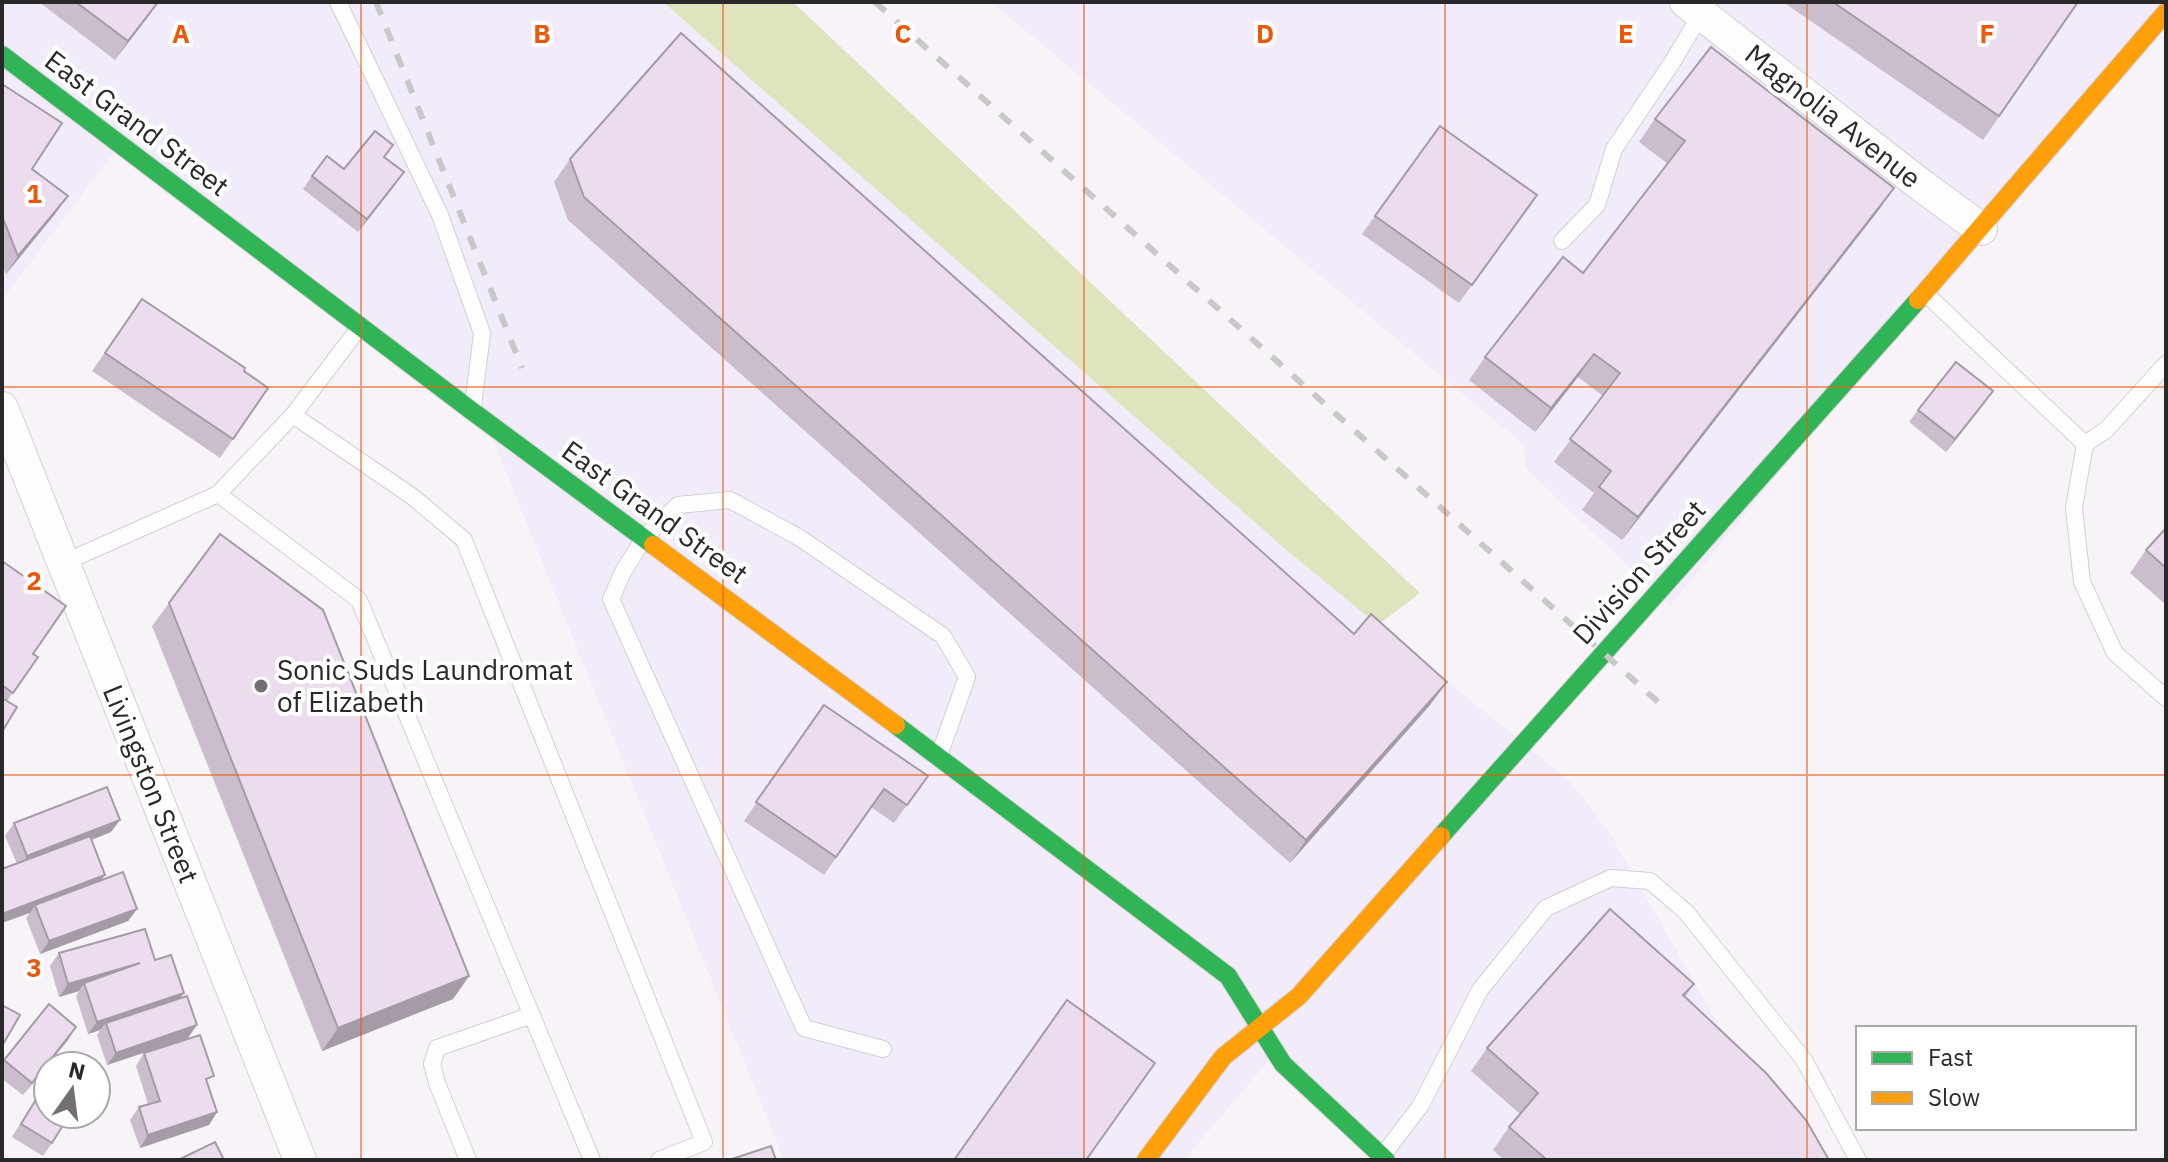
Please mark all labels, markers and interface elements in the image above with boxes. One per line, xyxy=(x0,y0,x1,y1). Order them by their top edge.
text: A xyxy=(172,16,190,50)
text: B xyxy=(533,16,551,50)
text: C xyxy=(895,16,912,50)
text: D xyxy=(1256,16,1274,50)
text: E xyxy=(1618,16,1634,50)
text: F xyxy=(1979,16,1995,50)
street label: Magnolia Avenue xyxy=(1738,35,1929,196)
street label: East Grand Street xyxy=(38,41,237,204)
text: 1 xyxy=(26,176,42,210)
street label: East Grand Street xyxy=(555,432,756,592)
street label: Division Street xyxy=(1564,492,1713,652)
text: 2 xyxy=(26,563,42,597)
place label: Sonic Suds Laundromat of Elizabeth xyxy=(277,651,573,720)
marker: Sonic Suds Laundromat of Elizabeth xyxy=(252,677,270,695)
street label: Livingston Street xyxy=(95,679,208,888)
text: 3 xyxy=(26,950,42,984)
legend xyxy=(1856,1026,2136,1130)
text: Fast xyxy=(1928,1041,1973,1073)
north arrow xyxy=(32,1050,112,1130)
text: N xyxy=(66,1054,88,1086)
text: Slow xyxy=(1928,1081,1980,1113)

